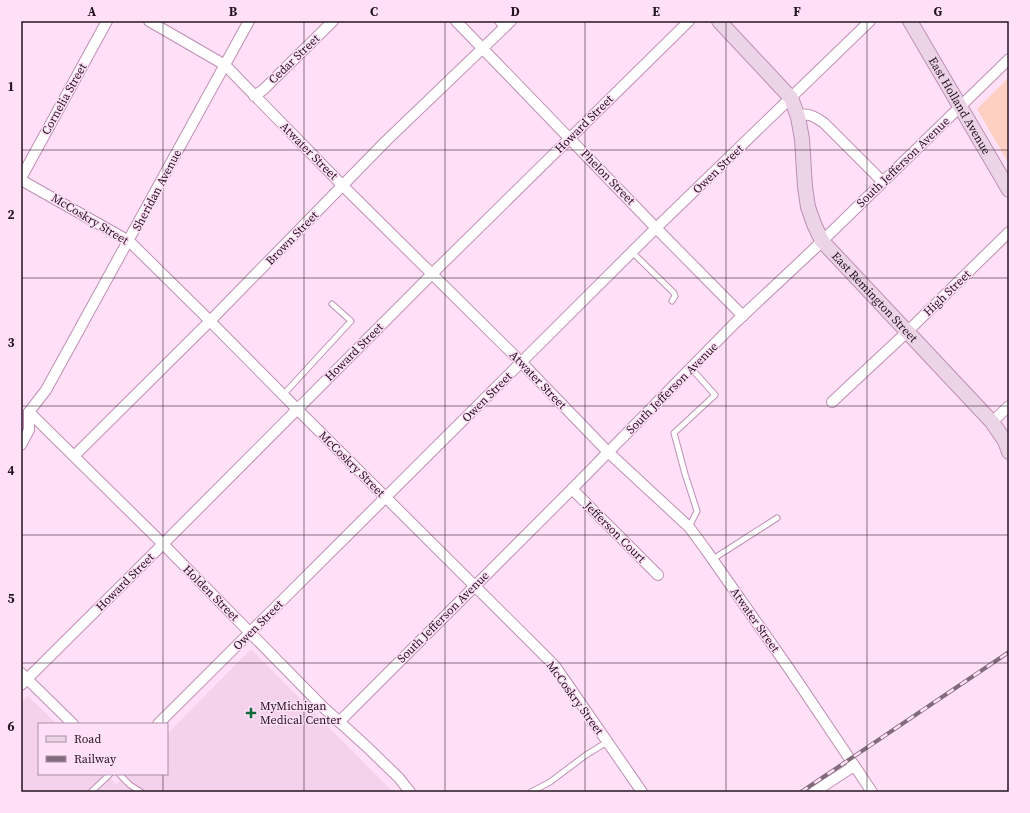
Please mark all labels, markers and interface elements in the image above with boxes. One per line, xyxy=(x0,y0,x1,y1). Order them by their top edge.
text: A xyxy=(88,3,97,20)
text: B xyxy=(229,3,238,20)
text: C xyxy=(370,3,378,20)
text: D xyxy=(510,3,520,20)
text: E xyxy=(652,3,660,20)
text: F xyxy=(793,3,801,20)
text: G xyxy=(934,3,943,20)
street label: Cedar Street xyxy=(265,30,323,87)
street label: East Holland Avenue xyxy=(925,54,994,157)
street label: Cornelia Street xyxy=(38,60,90,138)
text: 1 xyxy=(7,78,15,95)
street label: Howard Street xyxy=(551,91,617,157)
street label: South Jefferson Avenue xyxy=(853,113,953,211)
street label: Atwater Street xyxy=(277,119,342,184)
street label: Owen Street xyxy=(689,141,747,197)
street label: Sheridan Avenue xyxy=(129,146,185,234)
street label: Phelon Street xyxy=(577,146,639,208)
street label: McCoskry Street xyxy=(48,190,132,248)
text: 2 xyxy=(7,206,15,223)
street label: Brown Street xyxy=(262,207,322,269)
street label: East Remington Street xyxy=(828,248,921,346)
street label: High Street xyxy=(920,266,974,320)
street label: Howard Street xyxy=(321,319,387,385)
text: 3 xyxy=(7,334,15,351)
street label: South Jefferson Avenue xyxy=(623,339,721,437)
street label: Atwater Street xyxy=(506,347,570,413)
street label: Owen Street xyxy=(458,368,516,426)
street label: McCoskry Street xyxy=(315,427,389,501)
text: 4 xyxy=(7,462,15,479)
street label: Jefferson Court xyxy=(580,497,649,566)
street label: Howard Street xyxy=(92,549,158,615)
street label: Holden Street xyxy=(179,561,243,625)
street label: South Jefferson Avenue xyxy=(394,568,492,666)
street label: Atwater Street xyxy=(727,584,783,656)
text: 5 xyxy=(7,590,15,607)
street label: Owen Street xyxy=(229,596,287,654)
street label: McCoskry Street xyxy=(543,658,607,738)
place label: MyMichigan Medical Center xyxy=(260,698,341,728)
marker: MyMichigan Medical Center xyxy=(245,707,257,719)
text: 6 xyxy=(7,718,15,735)
legend xyxy=(38,723,168,775)
text: Road xyxy=(74,731,101,747)
text: Railway xyxy=(74,751,117,767)

